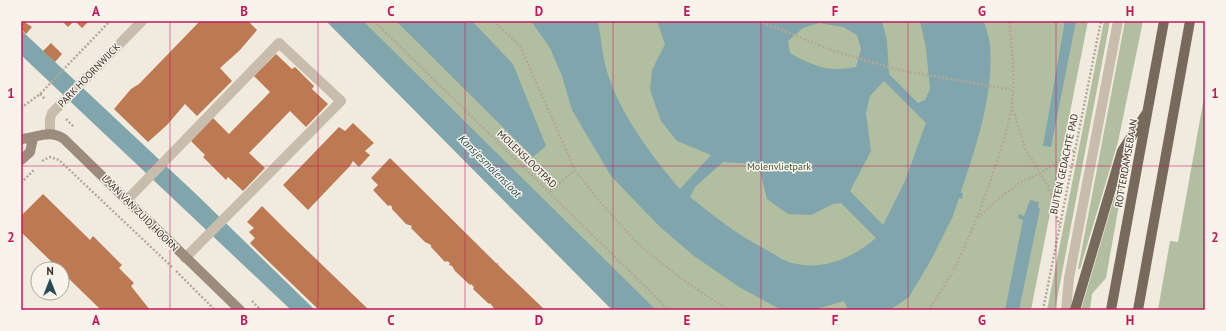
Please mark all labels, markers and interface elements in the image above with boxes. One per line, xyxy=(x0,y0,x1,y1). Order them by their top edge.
text: A xyxy=(92,3,100,20)
text: B xyxy=(240,3,248,20)
text: C xyxy=(387,3,395,20)
text: D xyxy=(535,3,543,20)
text: E xyxy=(684,3,691,20)
text: F xyxy=(832,3,839,20)
text: G xyxy=(978,3,986,20)
text: H xyxy=(1126,3,1134,20)
street label: PARK HOORNWIJCK xyxy=(55,40,123,110)
text: 1 xyxy=(7,85,15,102)
text: 1 xyxy=(1211,85,1219,102)
street label: BUITEN GEDACHTE PAD xyxy=(1047,113,1081,215)
street label: ROTTERDAMSEBAAN xyxy=(1112,118,1140,208)
street label: MOLENSLOOTPAD xyxy=(494,127,560,191)
water label: Kansjesmolensloot xyxy=(456,132,525,201)
park label: Molenvlietpark xyxy=(747,160,811,173)
street label: LAAN VAN ZUID HOORN xyxy=(99,172,181,254)
text: 2 xyxy=(7,229,15,246)
text: 2 xyxy=(1211,229,1219,246)
north arrow xyxy=(30,261,70,301)
text: N xyxy=(46,264,54,278)
text: A xyxy=(92,312,100,329)
text: B xyxy=(240,312,248,329)
text: C xyxy=(387,312,395,329)
text: D xyxy=(535,312,543,329)
text: E xyxy=(684,312,691,329)
text: F xyxy=(832,312,839,329)
text: G xyxy=(978,312,986,329)
text: H xyxy=(1126,312,1134,329)

